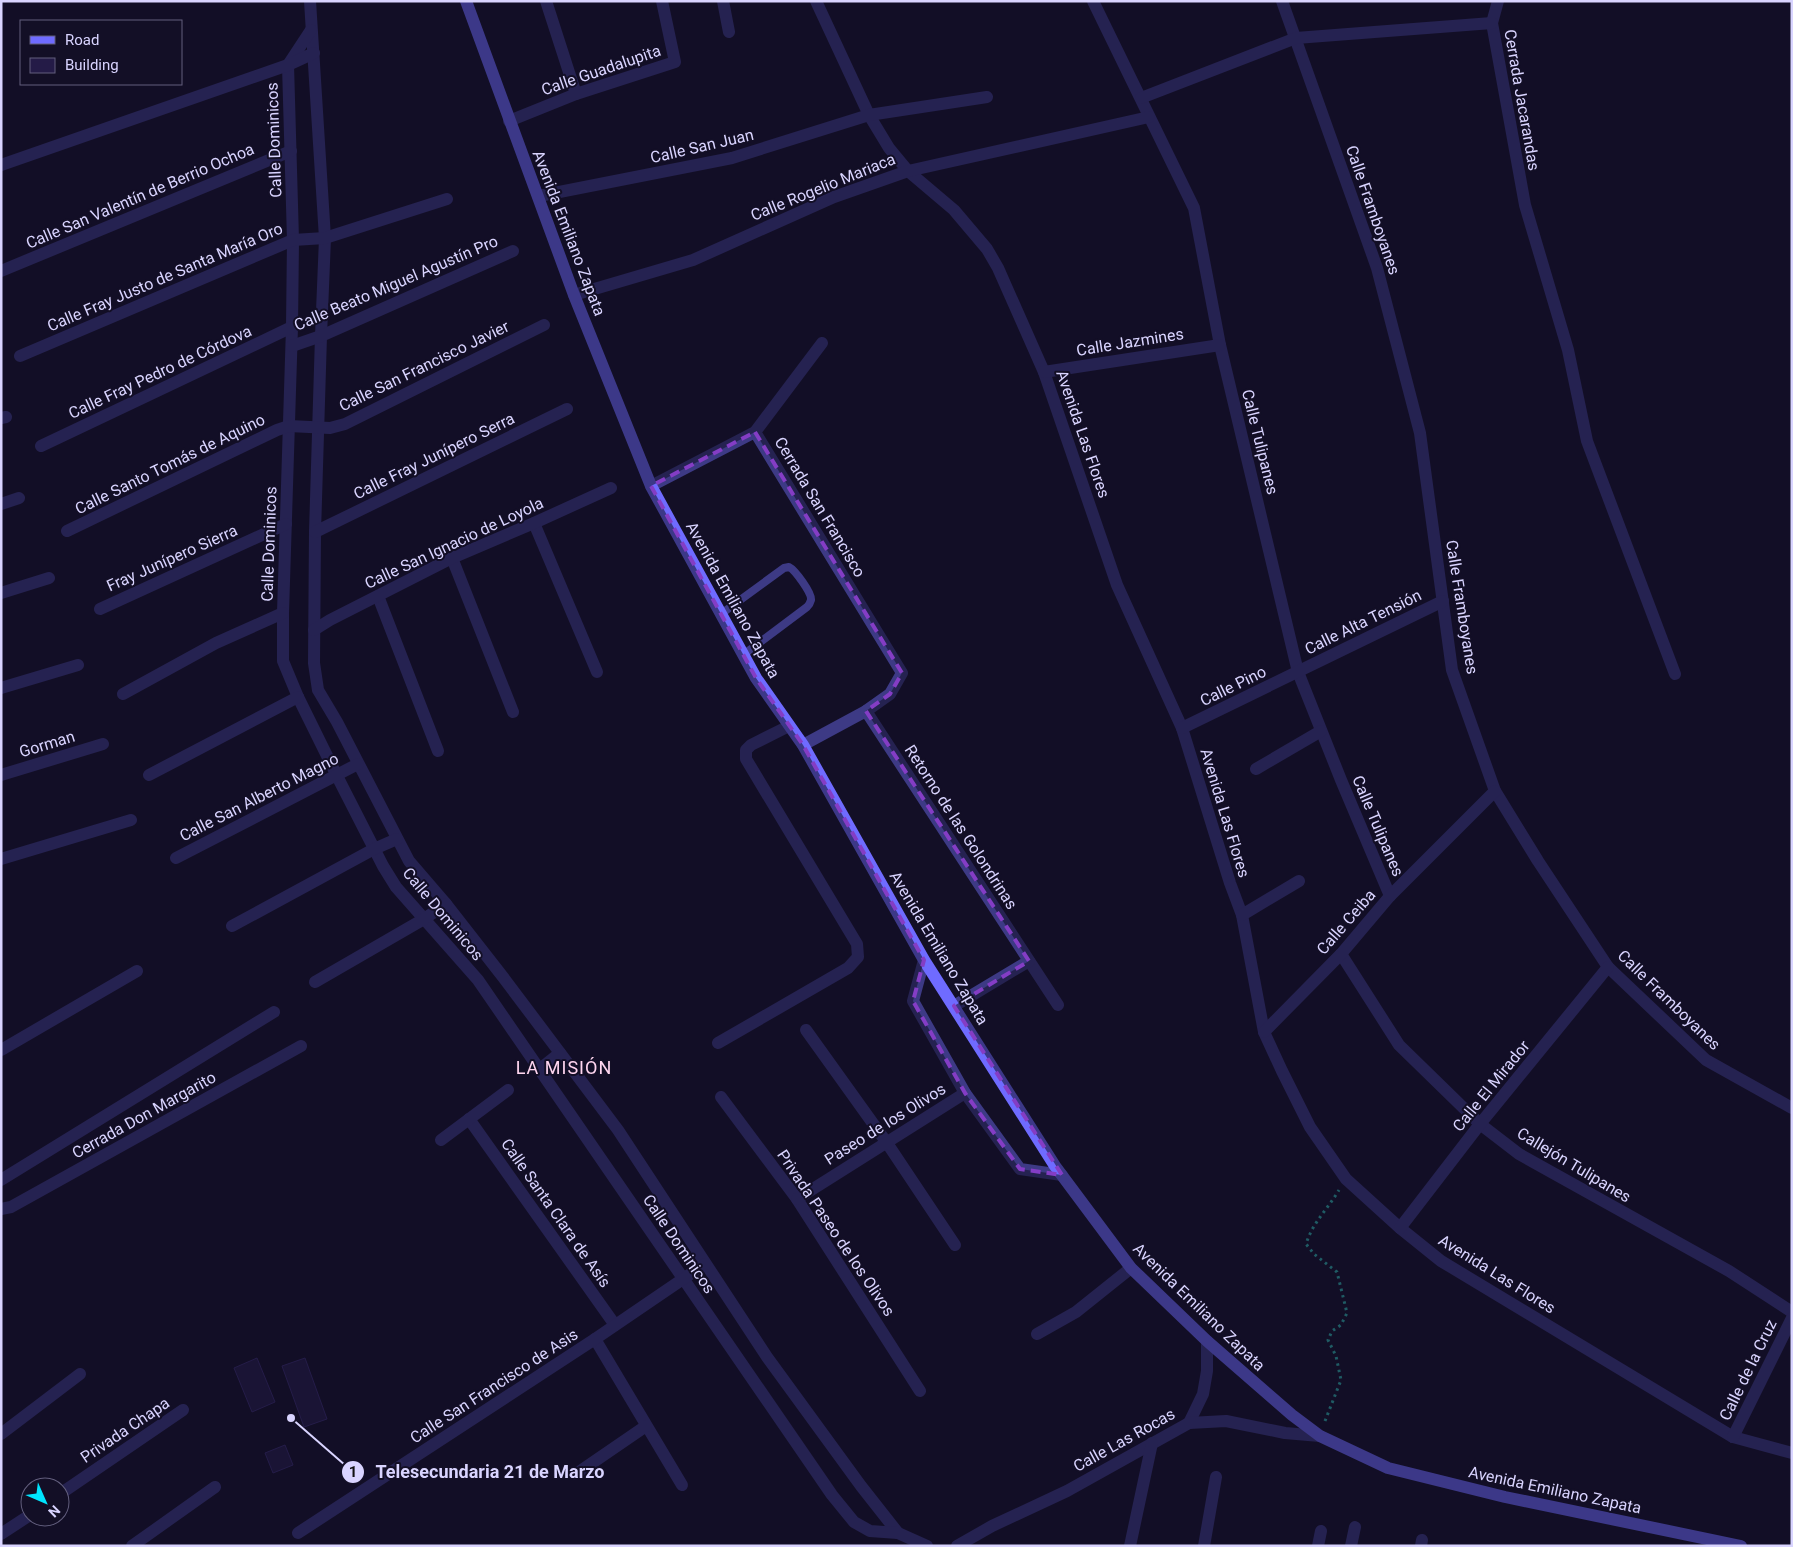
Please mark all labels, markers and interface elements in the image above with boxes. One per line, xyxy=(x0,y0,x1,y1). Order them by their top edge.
legend xyxy=(20,20,182,85)
street label: Cerrada Jacarandas xyxy=(1500,28,1544,172)
text: Road xyxy=(65,31,99,49)
street label: Calle Guadalupita xyxy=(539,41,663,99)
text: Building xyxy=(65,56,119,74)
street label: Calle Dominicos xyxy=(262,82,286,198)
street label: Calle San Juan xyxy=(648,125,756,167)
street label: Calle San Valentín de Berrio Ochoa xyxy=(23,139,257,253)
street label: Calle Framboyanes xyxy=(1342,143,1404,277)
street label: Avenida Emiliano Zapata xyxy=(529,147,609,319)
street label: Calle Rogelio Mariaca xyxy=(748,149,898,225)
street label: Calle Fray Justo de Santa María Oro xyxy=(44,219,286,335)
street label: Calle Beato Miguel Agustín Pro xyxy=(291,231,501,335)
street label: Calle San Francisco Javier xyxy=(336,316,513,415)
street label: Calle Fray Pedro de Córdova xyxy=(65,321,255,423)
street label: Calle Jazmines xyxy=(1075,324,1185,360)
street label: Avenida Las Flores xyxy=(1052,368,1114,500)
street label: Calle Tulipanes xyxy=(1238,387,1282,497)
street label: Calle Fray Junípero Serra xyxy=(350,409,518,503)
street label: Calle Santo Tomás de Aquino xyxy=(72,410,268,518)
street label: Cerrada San Francisco xyxy=(771,433,869,581)
street label: Calle Dominicos xyxy=(257,486,281,602)
street label: Calle San Ignacio de Loyola xyxy=(362,493,546,593)
street label: Avenida Emiliano Zapata xyxy=(682,518,784,682)
street label: Fray Junípero Sierra xyxy=(104,521,240,595)
street label: Calle Framboyanes xyxy=(1442,539,1482,675)
street label: Calle Alta Tensión xyxy=(1302,586,1424,658)
street label: Calle Pino xyxy=(1197,662,1269,710)
street label: Gorman xyxy=(17,727,77,761)
street label: Retorno de las Golondrinas xyxy=(901,741,1021,913)
street label: Avenida Las Flores xyxy=(1196,746,1254,880)
street label: Calle San Alberto Magno xyxy=(176,749,342,845)
street label: Calle Tulipanes xyxy=(1348,773,1408,879)
street label: Calle Dominicos xyxy=(399,864,487,964)
street label: Avenida Emiliano Zapata xyxy=(886,868,992,1028)
street label: Calle Ceiba xyxy=(1313,886,1379,958)
street label: Calle Framboyanes xyxy=(1614,946,1724,1054)
street label: Calle El Mirador xyxy=(1449,1036,1534,1135)
district label: LA MISIÓN xyxy=(516,1057,612,1078)
street label: Cerrada Don Margarito xyxy=(69,1068,219,1162)
street label: Paseo de los Olivos xyxy=(821,1079,949,1169)
street label: Callejón Tulipanes xyxy=(1514,1124,1634,1206)
street label: Calle Santa Clara de Asís xyxy=(497,1135,615,1291)
street label: Privada Paseo de los Olivos xyxy=(773,1146,899,1320)
street label: Calle Dominicos xyxy=(639,1191,719,1297)
street label: Avenida Las Flores xyxy=(1435,1230,1559,1318)
street label: Avenida Emiliano Zapata xyxy=(1129,1239,1269,1375)
street label: Calle de la Cruz xyxy=(1715,1316,1781,1424)
street label: Calle San Francisco de Asis xyxy=(407,1325,581,1447)
street label: Privada Chapa xyxy=(77,1393,173,1467)
street label: Calle Las Rocas xyxy=(1070,1404,1178,1476)
callout: Telesecundaria 21 de Marzo xyxy=(341,1456,614,1489)
text: Telesecundaria 21 de Marzo xyxy=(376,1461,604,1482)
street label: Avenida Emiliano Zapata xyxy=(1467,1462,1643,1518)
text: 1 xyxy=(349,1463,357,1481)
north arrow xyxy=(20,1477,70,1527)
text: N xyxy=(45,1502,63,1520)

